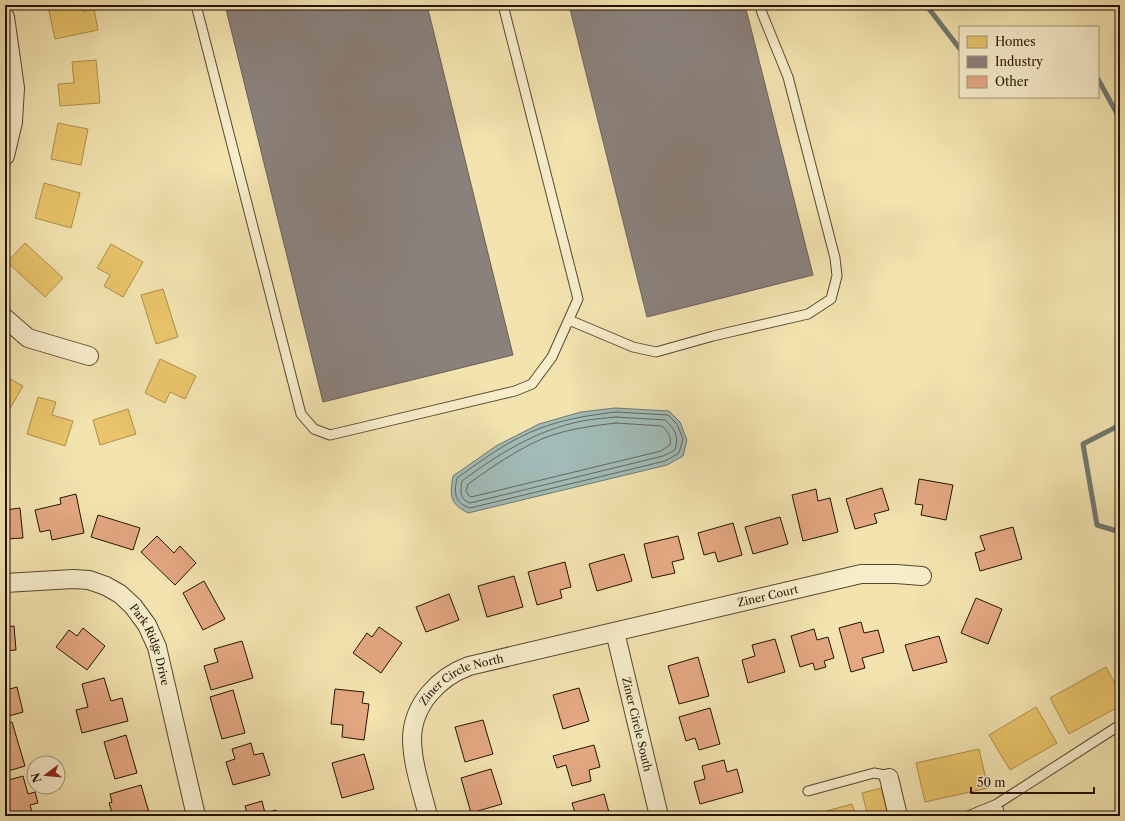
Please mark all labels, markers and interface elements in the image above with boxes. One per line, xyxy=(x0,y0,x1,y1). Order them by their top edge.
legend xyxy=(959,26,1099,98)
text: Homes xyxy=(995,34,1035,49)
text: Industry xyxy=(995,54,1043,69)
text: Other xyxy=(995,74,1029,89)
street label: Ziner Court xyxy=(736,582,800,610)
street label: Park Ridge Drive xyxy=(127,601,173,687)
street label: Ziner Circle North xyxy=(416,651,505,708)
street label: Ziner Circle South xyxy=(619,676,655,773)
north arrow xyxy=(26,755,66,795)
scale bar xyxy=(971,769,1094,795)
text: N xyxy=(28,771,44,784)
text: 50 m xyxy=(977,775,1006,790)

